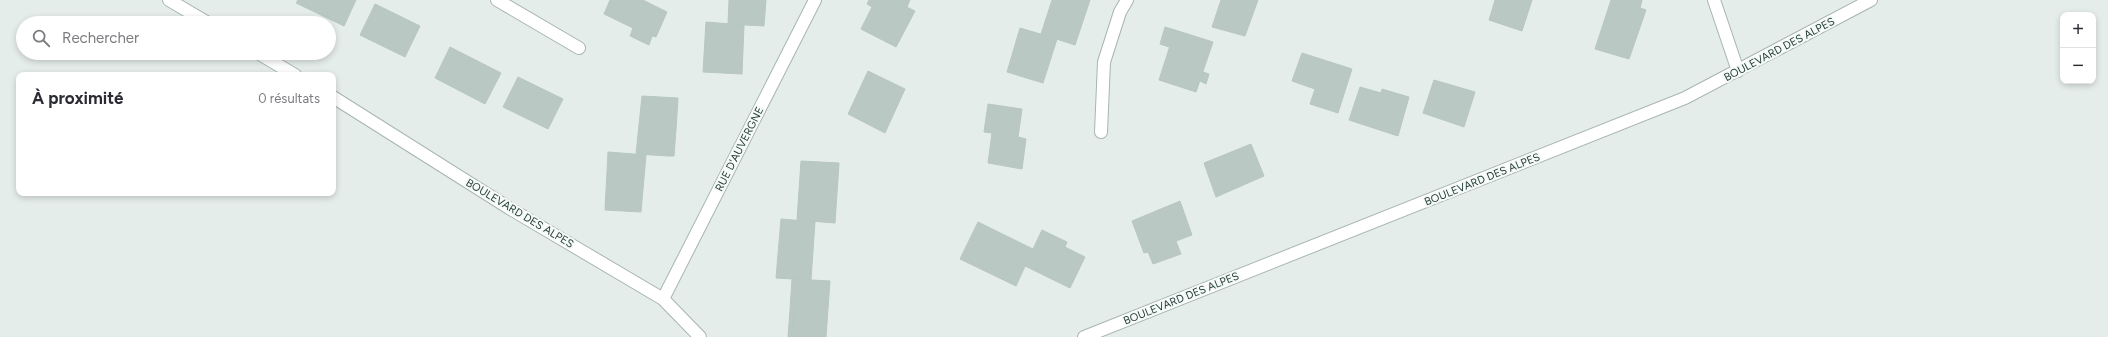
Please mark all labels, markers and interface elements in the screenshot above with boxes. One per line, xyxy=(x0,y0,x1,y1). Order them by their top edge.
map controls xyxy=(2060,12,2096,84)
button: + xyxy=(2060,12,2096,48)
street label: BOULEVARD DES ALPES xyxy=(1722,15,1837,84)
search box xyxy=(16,16,336,60)
icon: search xyxy=(30,27,52,49)
text: Rechercher xyxy=(62,29,139,47)
button: − xyxy=(2060,48,2096,84)
text: À proximité xyxy=(32,88,123,108)
text: 0 résultats xyxy=(258,91,320,106)
street label: RUE D'AUVERGNE xyxy=(712,105,766,194)
street label: BOULEVARD DES ALPES xyxy=(1423,150,1542,209)
street label: BOULEVARD DES ALPES xyxy=(464,176,576,251)
street label: BOULEVARD DES ALPES xyxy=(1122,269,1241,328)

